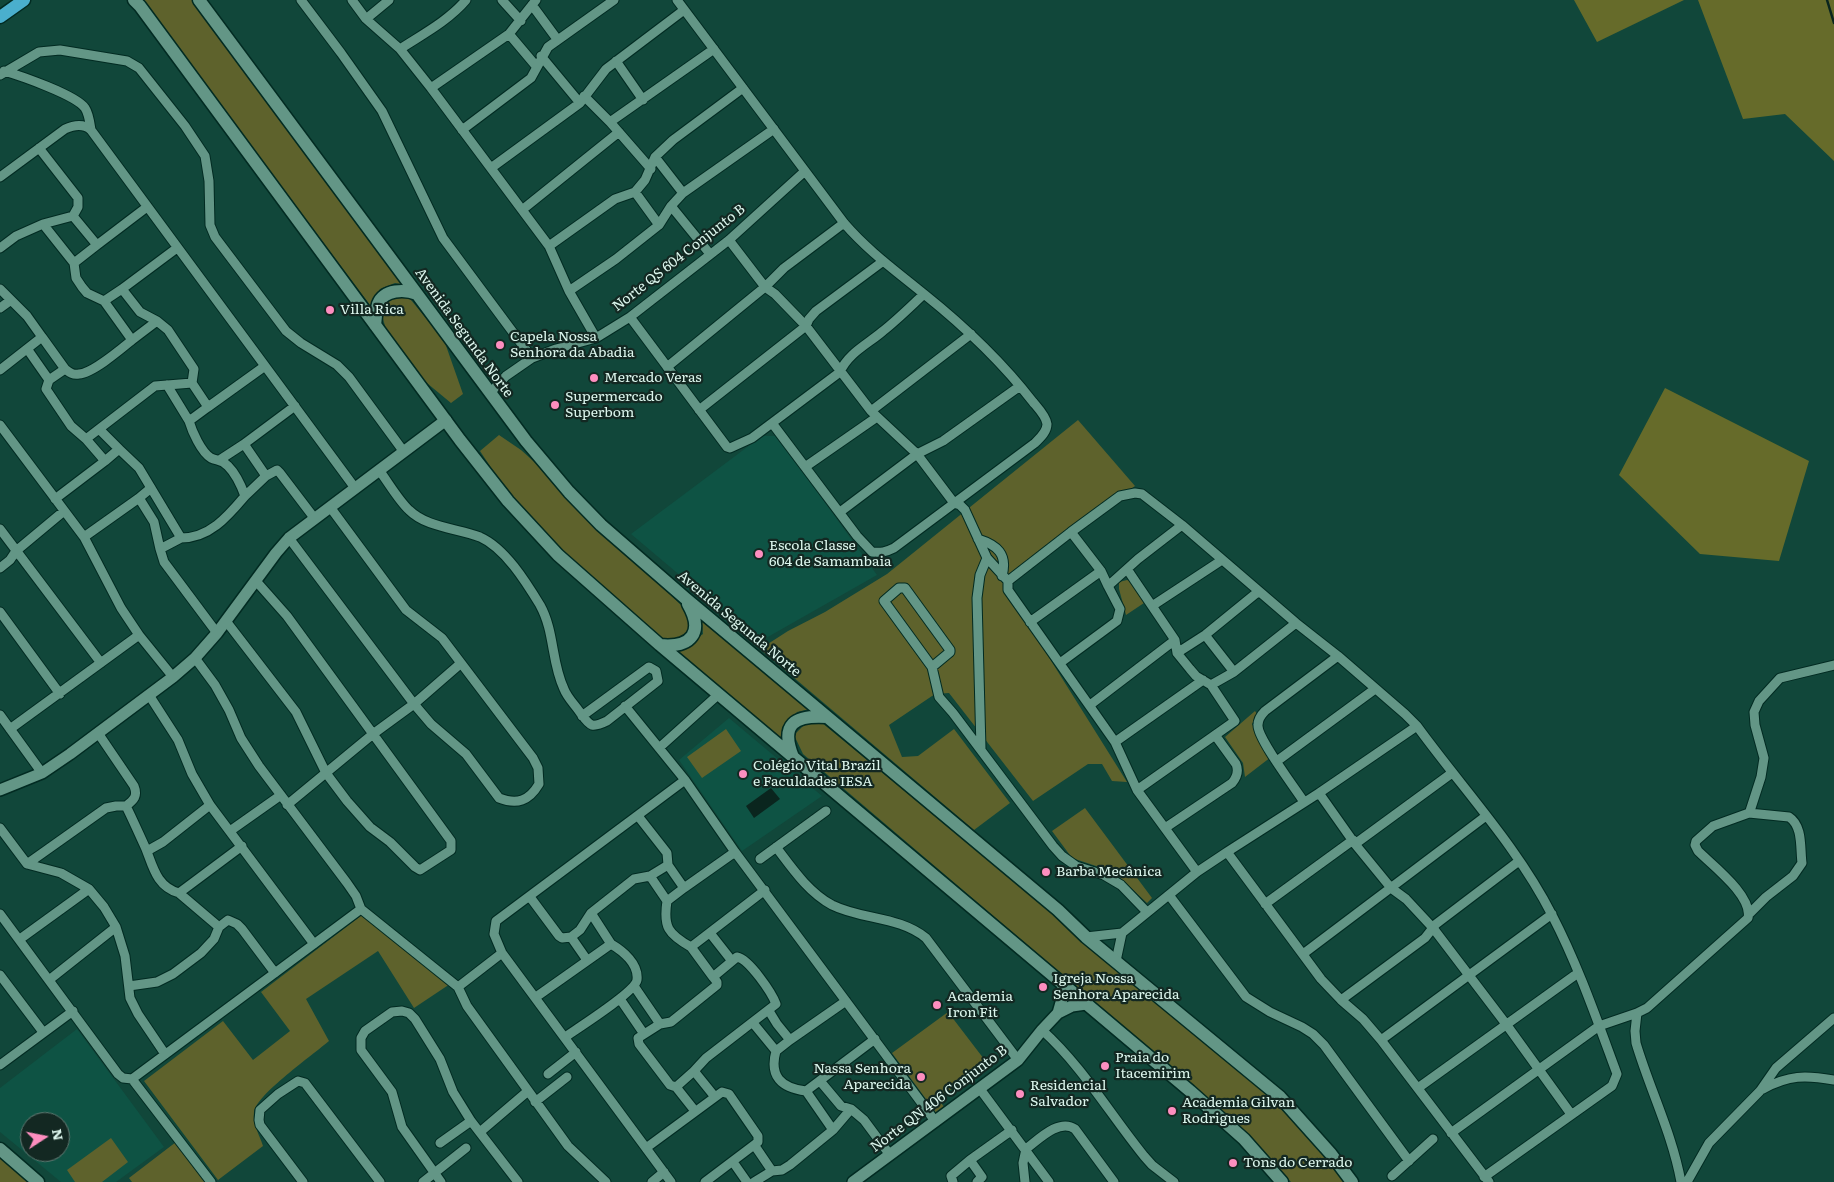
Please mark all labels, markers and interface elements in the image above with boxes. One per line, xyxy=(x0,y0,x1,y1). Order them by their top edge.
street label: Norte QS 604 Conjunto B xyxy=(609,201,749,315)
street label: Avenida Segunda Norte xyxy=(411,265,517,401)
place label: Villa Rica xyxy=(340,302,404,318)
marker: Villa Rica xyxy=(324,304,336,316)
place label: Capela Nossa Senhora da Abadia xyxy=(510,329,635,362)
marker: Capela Nossa Senhora da Abadia xyxy=(494,339,506,351)
place label: Mercado Veras xyxy=(604,370,702,386)
marker: Mercado Veras xyxy=(588,372,600,384)
place label: Supermercado Superbom xyxy=(565,389,663,422)
marker: Supermercado Superbom xyxy=(549,399,561,411)
place label: Escola Classe 604 de Samambaia xyxy=(769,538,892,570)
marker: Escola Classe 604 de Samambaia xyxy=(753,548,765,560)
street label: Avenida Segunda Norte xyxy=(674,567,804,681)
place label: Colégio Vital Brazil e Faculdades IESA xyxy=(753,758,881,790)
marker: Colégio Vital Brazil e Faculdades IESA xyxy=(737,768,749,780)
place label: Barba Mecânica xyxy=(1056,864,1162,880)
marker: Barba Mecânica xyxy=(1040,866,1052,878)
place label: Igreja Nossa Senhora Aparecida xyxy=(1053,971,1180,1004)
marker: Igreja Nossa Senhora Aparecida xyxy=(1037,981,1049,993)
place label: Academia Iron Fit xyxy=(947,989,1013,1022)
marker: Academia Iron Fit xyxy=(931,999,943,1011)
street label: Norte QN 406 Conjunto B xyxy=(867,1042,1011,1156)
place label: Praia do Itacemirim xyxy=(1115,1050,1191,1082)
marker: Praia do Itacemirim xyxy=(1099,1060,1111,1072)
place label: Nassa Senhora Aparecida xyxy=(813,1061,911,1094)
marker: Nassa Senhora Aparecida xyxy=(915,1071,927,1083)
place label: Residencial Salvador xyxy=(1030,1078,1106,1110)
marker: Residencial Salvador xyxy=(1014,1088,1026,1100)
place label: Academia Gilvan Rodrigues xyxy=(1182,1095,1295,1128)
marker: Academia Gilvan Rodrigues xyxy=(1166,1105,1178,1117)
north arrow xyxy=(20,1112,70,1162)
text: N xyxy=(48,1127,70,1142)
place label: Tons do Cerrado xyxy=(1243,1155,1352,1171)
marker: Tons do Cerrado xyxy=(1227,1157,1239,1169)

